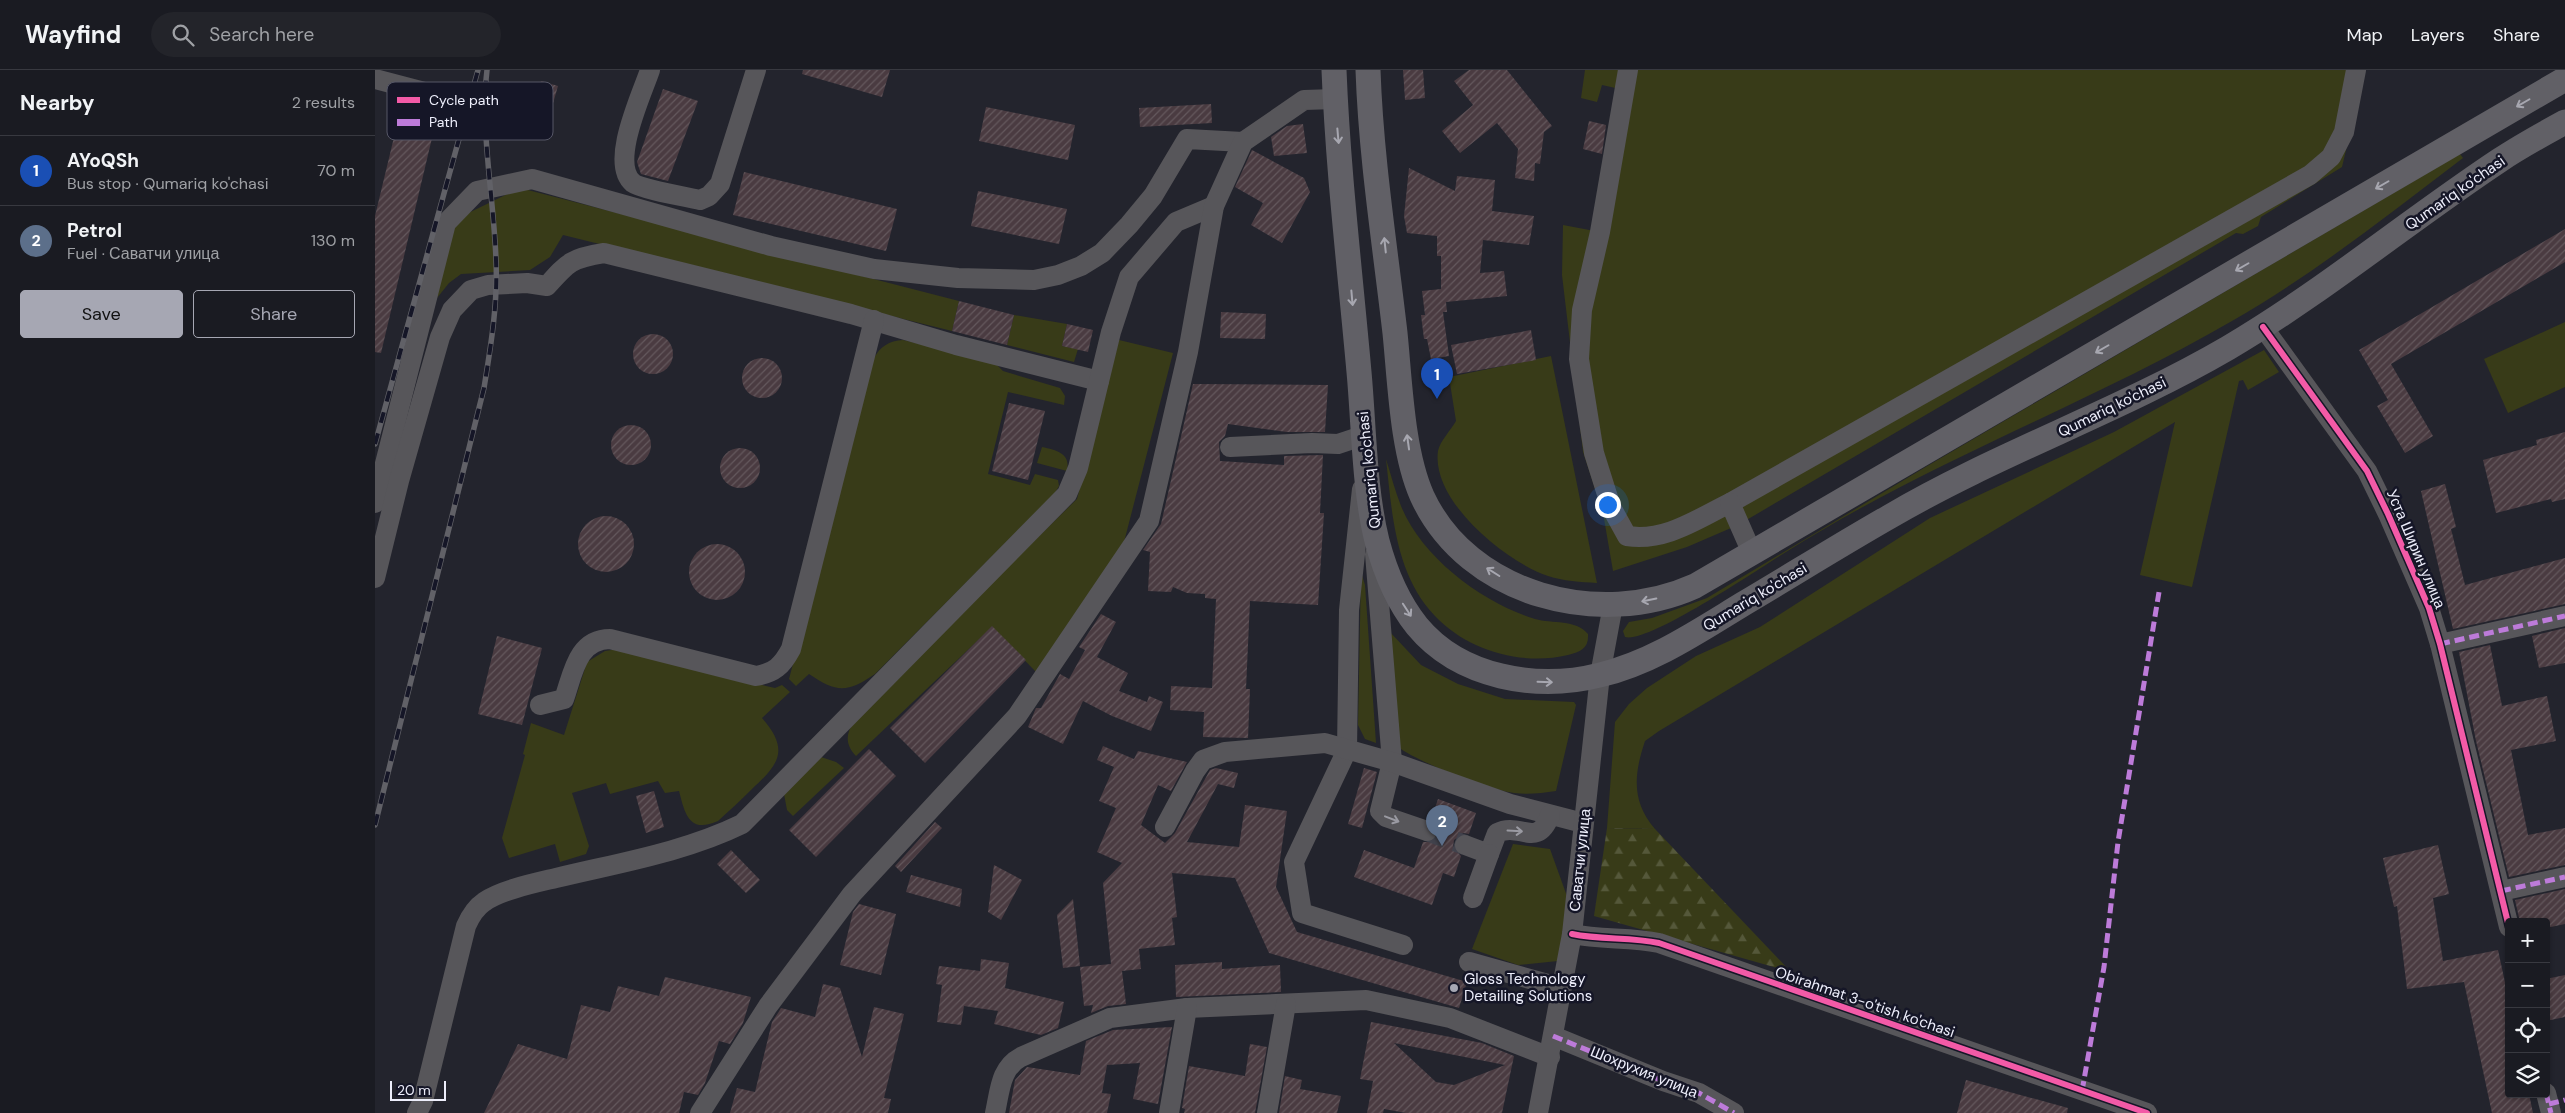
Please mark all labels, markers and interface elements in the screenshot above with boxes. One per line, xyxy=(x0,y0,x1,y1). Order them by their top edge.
search box xyxy=(151,12,501,57)
text: Wayfind xyxy=(25,19,121,50)
icon: search xyxy=(169,21,197,49)
text: Search here xyxy=(209,22,314,47)
text: Map xyxy=(2347,23,2383,47)
text: Layers xyxy=(2411,23,2465,47)
text: Share xyxy=(2493,23,2540,47)
legend xyxy=(387,82,553,140)
text: Nearby xyxy=(20,89,94,117)
text: Cycle path xyxy=(429,91,499,109)
text: 2 results xyxy=(292,92,355,113)
one-way arrow xyxy=(2516,99,2530,109)
text: Path xyxy=(429,113,458,131)
one-way arrow xyxy=(1333,128,1342,144)
text: AYoQSh xyxy=(67,148,139,173)
street label: Qumariq ko'chasi xyxy=(2401,151,2509,235)
text: 1 xyxy=(33,160,39,181)
text: 70 m xyxy=(317,160,355,181)
text: Bus stop · Qumariq ko'chasi xyxy=(67,173,269,194)
one-way arrow xyxy=(2376,181,2390,191)
text: Petrol xyxy=(67,218,122,243)
text: 2 xyxy=(31,230,41,251)
text: 130 m xyxy=(311,230,355,251)
one-way arrow xyxy=(1380,238,1390,254)
text: Fuel · Саватчи улица xyxy=(67,243,219,264)
one-way arrow xyxy=(2235,263,2250,272)
button: Save xyxy=(20,290,183,338)
button: Share xyxy=(193,290,355,338)
one-way arrow xyxy=(1348,290,1357,306)
one-way arrow xyxy=(2095,344,2109,354)
pin: 1 xyxy=(1421,358,1453,399)
street label: Qumariq ko'chasi xyxy=(2055,372,2169,442)
street label: Qumariq ko'chasi xyxy=(1353,410,1385,530)
one-way arrow xyxy=(1403,434,1413,450)
street label: Уста Ширин улица xyxy=(2382,486,2450,612)
your location xyxy=(1595,492,1621,518)
street label: Qumariq ko'chasi xyxy=(1699,558,1811,636)
one-way arrow xyxy=(1487,567,1501,577)
one-way arrow xyxy=(1641,596,1657,605)
one-way arrow xyxy=(1401,603,1412,617)
one-way arrow xyxy=(1537,677,1553,686)
pin: 2 xyxy=(1426,805,1458,846)
street label: Саватчи улица xyxy=(1565,807,1595,912)
one-way arrow xyxy=(1384,815,1399,824)
one-way arrow xyxy=(1507,827,1523,836)
map controls xyxy=(2505,918,2550,1098)
button: + xyxy=(2505,918,2550,963)
street label: Obirahmat 3-o'tish ko'chasi xyxy=(1772,962,1958,1042)
button: − xyxy=(2505,963,2550,1008)
place label: Gloss Technology Detailing Solutions xyxy=(1464,969,1592,1006)
marker: Gloss Technology Detailing Solutions xyxy=(1448,982,1460,994)
button: locate xyxy=(2505,1008,2550,1053)
street label: Шохрухия улица xyxy=(1587,1041,1701,1103)
button: layers xyxy=(2505,1053,2550,1098)
scale bar xyxy=(390,1078,446,1101)
text: 20 m xyxy=(397,1081,431,1099)

